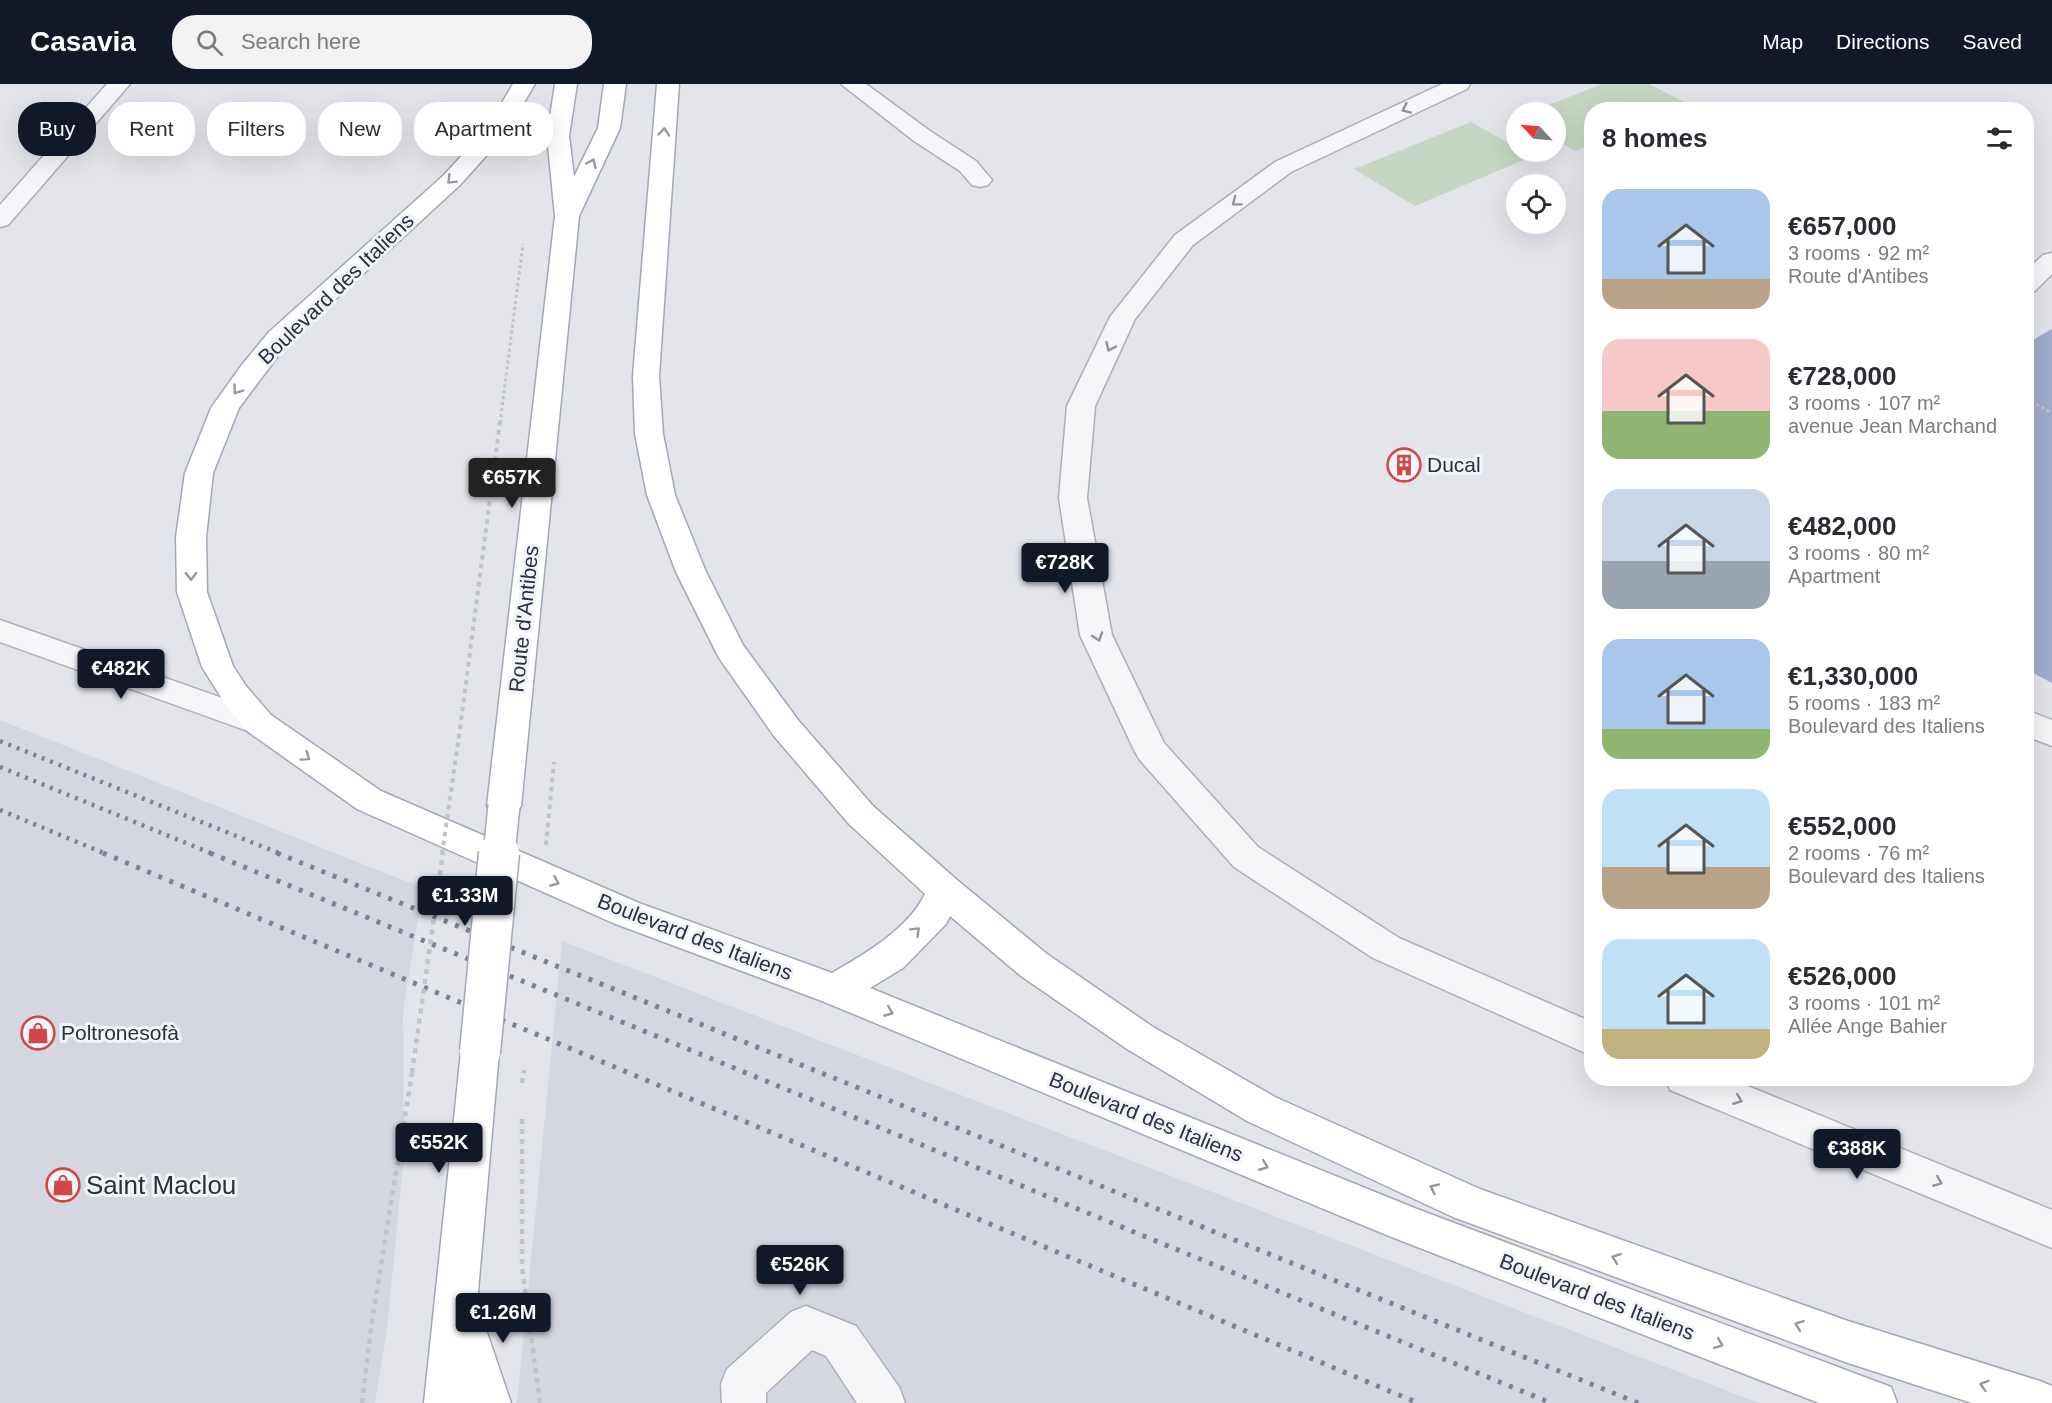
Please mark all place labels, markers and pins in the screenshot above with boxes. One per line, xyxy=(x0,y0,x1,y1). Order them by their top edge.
building icon: Ducal xyxy=(1386,447,1422,483)
place label: Ducal xyxy=(1427,453,1481,476)
pin: €657K xyxy=(470,458,554,509)
pin: €728K xyxy=(1023,543,1107,594)
pin: €482K xyxy=(79,649,163,700)
pin: €1.33M xyxy=(416,876,514,927)
shop icon: Poltronesofà xyxy=(20,1015,56,1051)
place label: Poltronesofà xyxy=(61,1021,179,1044)
pin: €552K xyxy=(397,1123,481,1174)
pin: €388K xyxy=(1815,1129,1899,1180)
shop icon: Saint Maclou xyxy=(45,1167,81,1203)
place label: Saint Maclou xyxy=(86,1170,236,1200)
pin: €526K xyxy=(758,1245,842,1296)
pin: €1.26M xyxy=(454,1293,552,1344)

